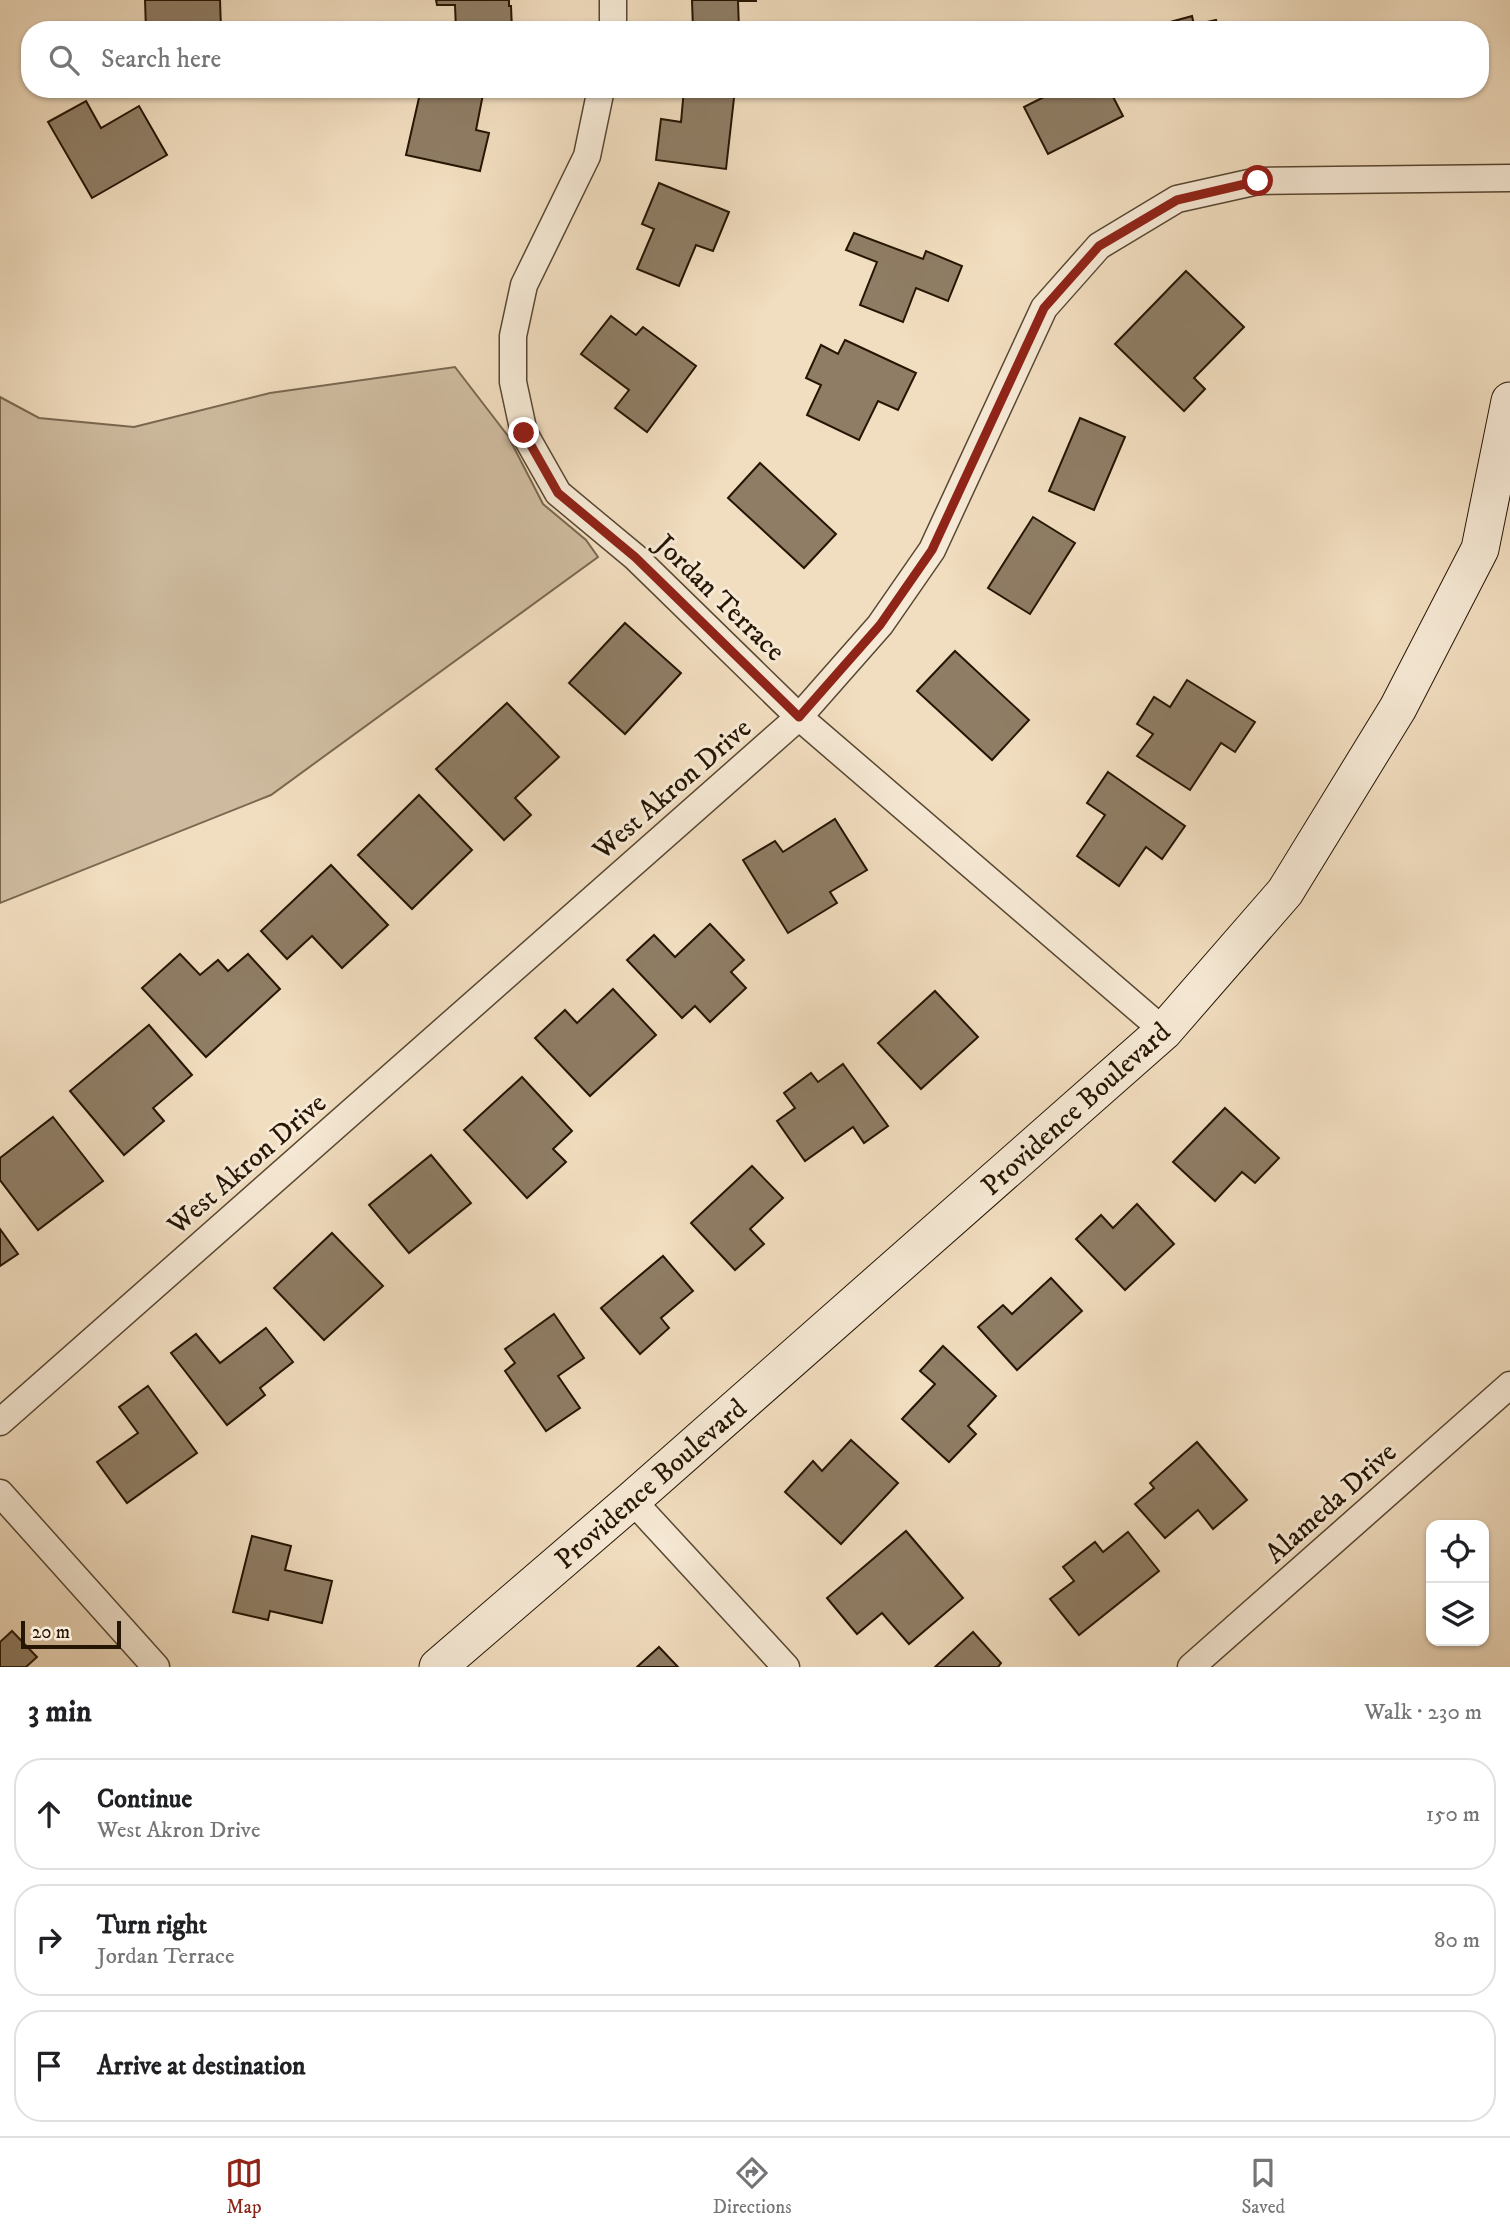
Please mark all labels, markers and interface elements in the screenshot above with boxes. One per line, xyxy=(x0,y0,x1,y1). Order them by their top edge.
search box xyxy=(21,21,1489,98)
icon: search xyxy=(45,41,83,79)
text: Search here xyxy=(101,43,221,76)
route start xyxy=(1242,165,1273,196)
route end xyxy=(508,417,539,448)
street label: Jordan Terrace xyxy=(645,525,792,669)
street label: West Akron Drive xyxy=(585,711,759,868)
street label: Providence Boulevard xyxy=(974,1015,1178,1203)
street label: West Akron Drive xyxy=(160,1086,334,1243)
street label: Providence Boulevard xyxy=(548,1391,754,1577)
street label: Alameda Drive xyxy=(1258,1435,1404,1571)
map controls xyxy=(1426,1520,1489,1646)
button: locate xyxy=(1426,1520,1489,1583)
button: layers xyxy=(1426,1583,1489,1646)
scale bar xyxy=(21,1618,121,1650)
text: 20 m xyxy=(32,1621,70,1644)
text: 3 min xyxy=(28,1694,92,1731)
text: Walk · 230 m xyxy=(1364,1698,1482,1727)
text: Continue xyxy=(97,1783,192,1816)
icon: ahead xyxy=(30,1795,68,1833)
text: 150 m xyxy=(1426,1800,1480,1829)
text: West Akron Drive xyxy=(97,1816,260,1845)
text: Turn right xyxy=(97,1909,207,1942)
icon: right xyxy=(30,1921,68,1959)
text: 80 m xyxy=(1434,1926,1480,1955)
text: Jordan Terrace xyxy=(97,1942,234,1971)
icon: arrive xyxy=(30,2047,68,2085)
text: Arrive at destination xyxy=(97,2050,306,2083)
tab: Map xyxy=(225,2154,263,2219)
tab: Directions xyxy=(713,2154,792,2219)
tab: Saved xyxy=(1241,2154,1285,2219)

